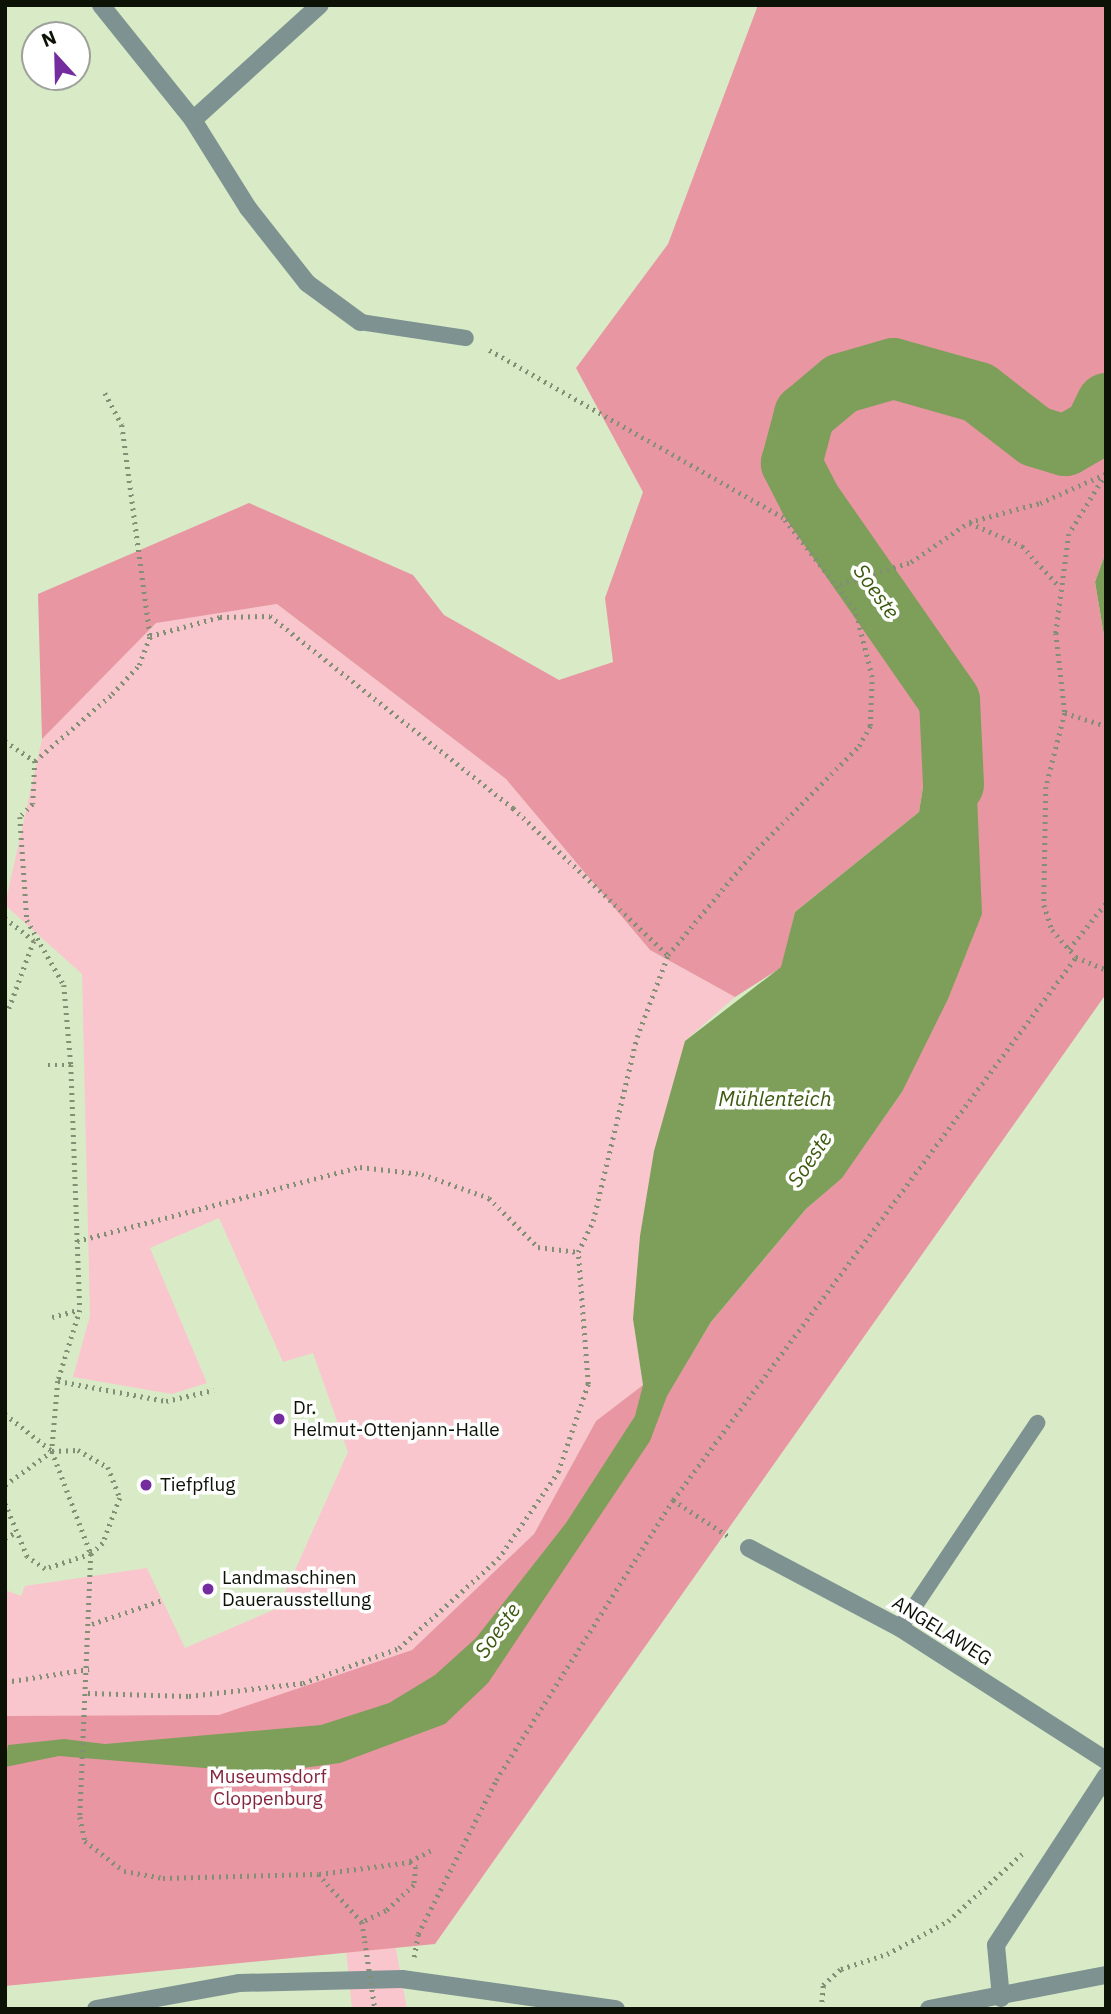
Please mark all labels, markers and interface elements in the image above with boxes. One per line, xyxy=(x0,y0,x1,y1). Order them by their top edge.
north arrow xyxy=(21,21,91,91)
text: N xyxy=(38,25,60,52)
water label: Soeste xyxy=(849,559,905,623)
water label: Mühlenteich xyxy=(718,1085,832,1111)
water label: Soeste xyxy=(781,1127,837,1191)
place label: Dr. Helmut-Ottenjann-Halle xyxy=(293,1397,500,1441)
marker: Dr. Helmut-Ottenjann-Halle xyxy=(271,1411,287,1427)
place label: Tiefpflug xyxy=(160,1474,235,1496)
marker: Tiefpflug xyxy=(138,1477,154,1493)
place label: Landmaschinen Dauerausstellung xyxy=(222,1567,371,1611)
marker: Landmaschinen Dauerausstellung xyxy=(200,1581,216,1597)
street label: ANGELAWEG xyxy=(888,1591,996,1671)
water label: Soeste xyxy=(469,1598,525,1662)
park label: Museumsdorf Cloppenburg xyxy=(209,1766,327,1810)

